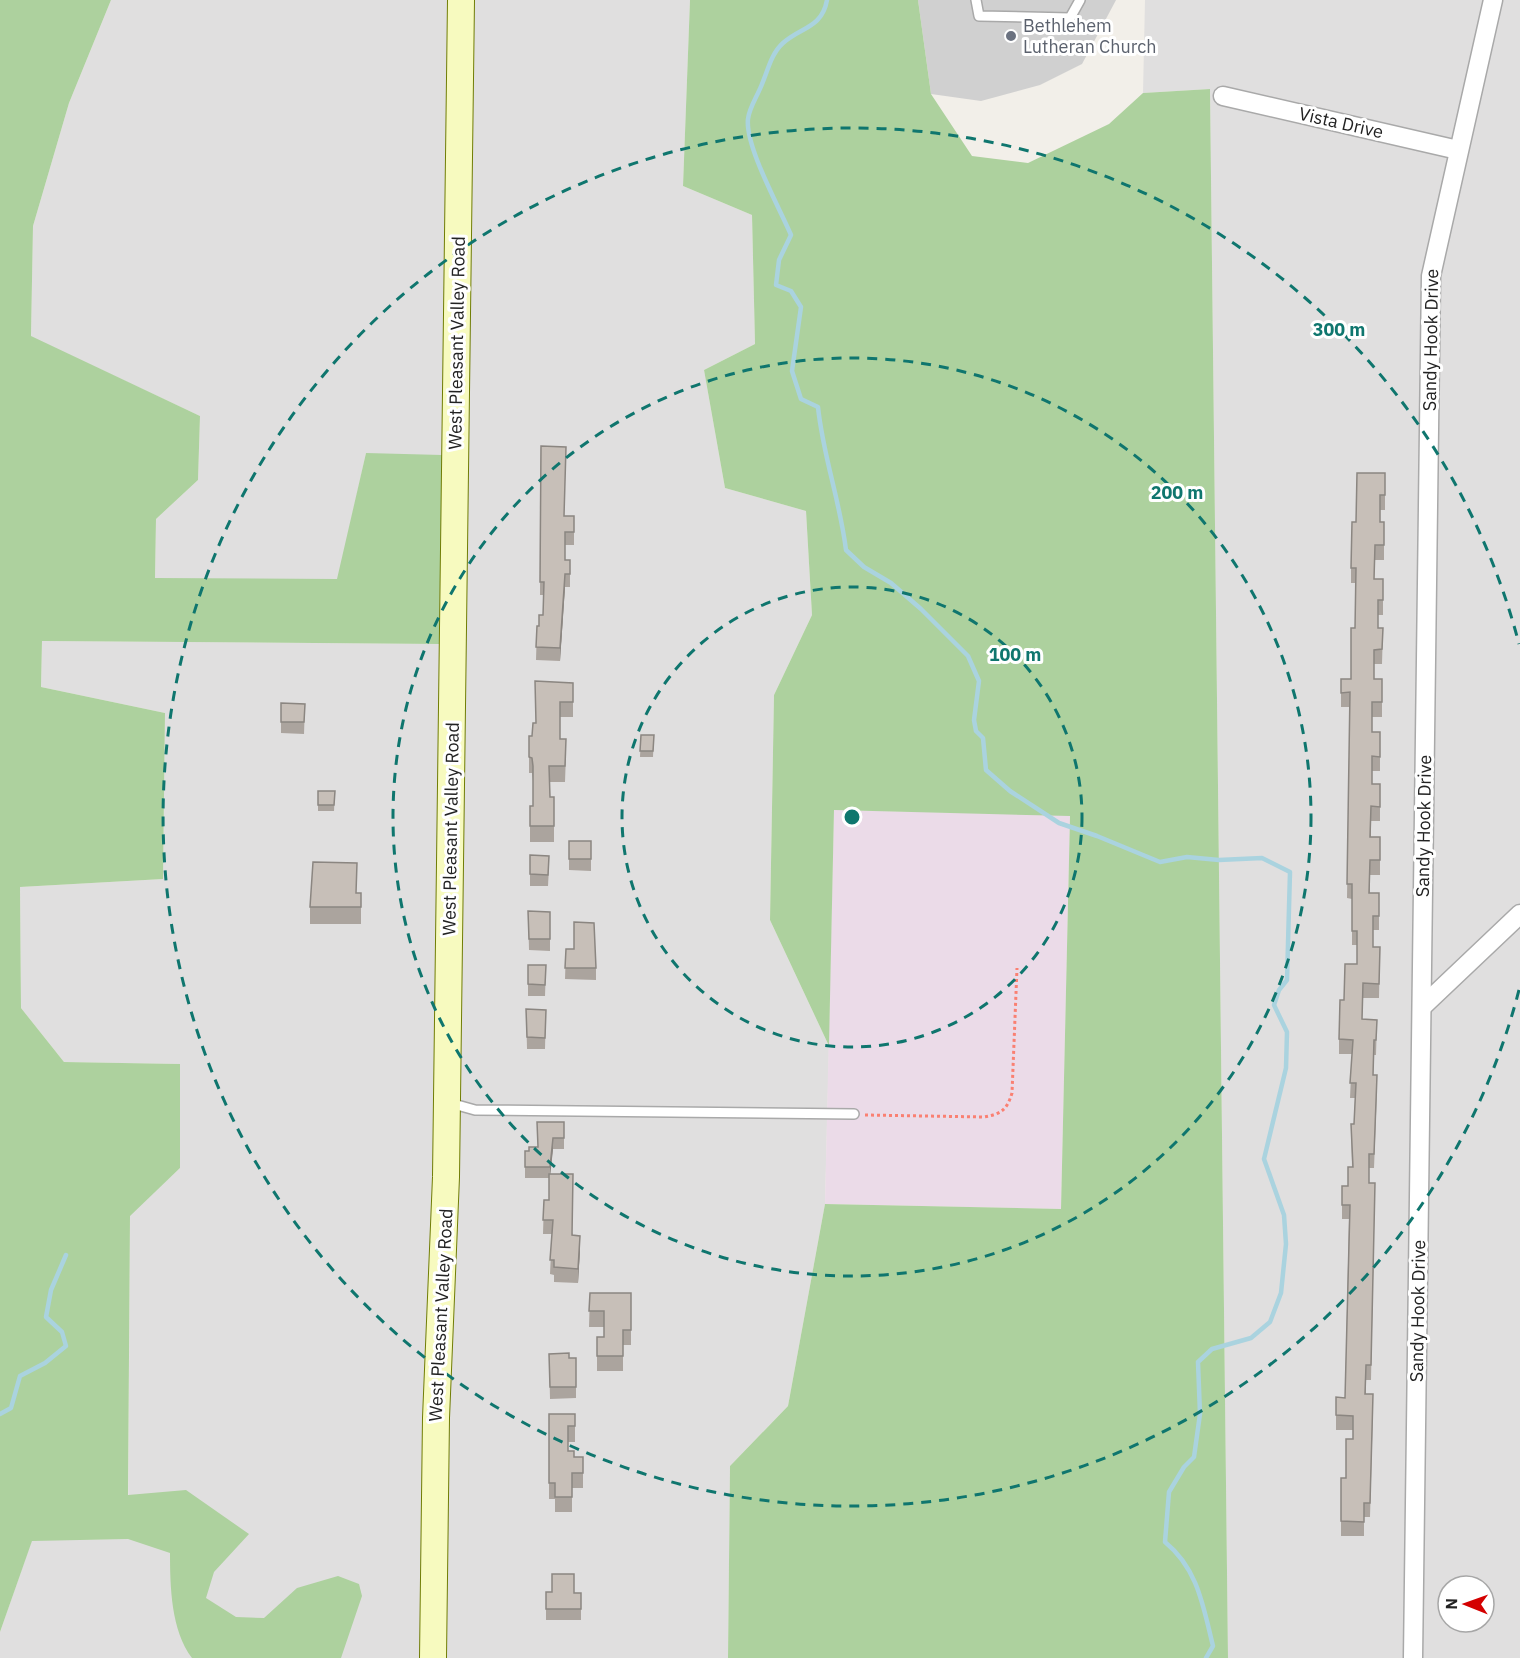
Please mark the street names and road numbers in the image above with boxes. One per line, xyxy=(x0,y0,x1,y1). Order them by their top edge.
street label: Vista Drive xyxy=(1297,102,1386,143)
street label: West Pleasant Valley Road xyxy=(443,236,470,450)
street label: Sandy Hook Drive xyxy=(1418,269,1443,411)
street label: West Pleasant Valley Road xyxy=(437,722,464,936)
street label: Sandy Hook Drive xyxy=(1411,755,1436,897)
street label: West Pleasant Valley Road xyxy=(423,1208,458,1422)
street label: Sandy Hook Drive xyxy=(1405,1240,1430,1382)

